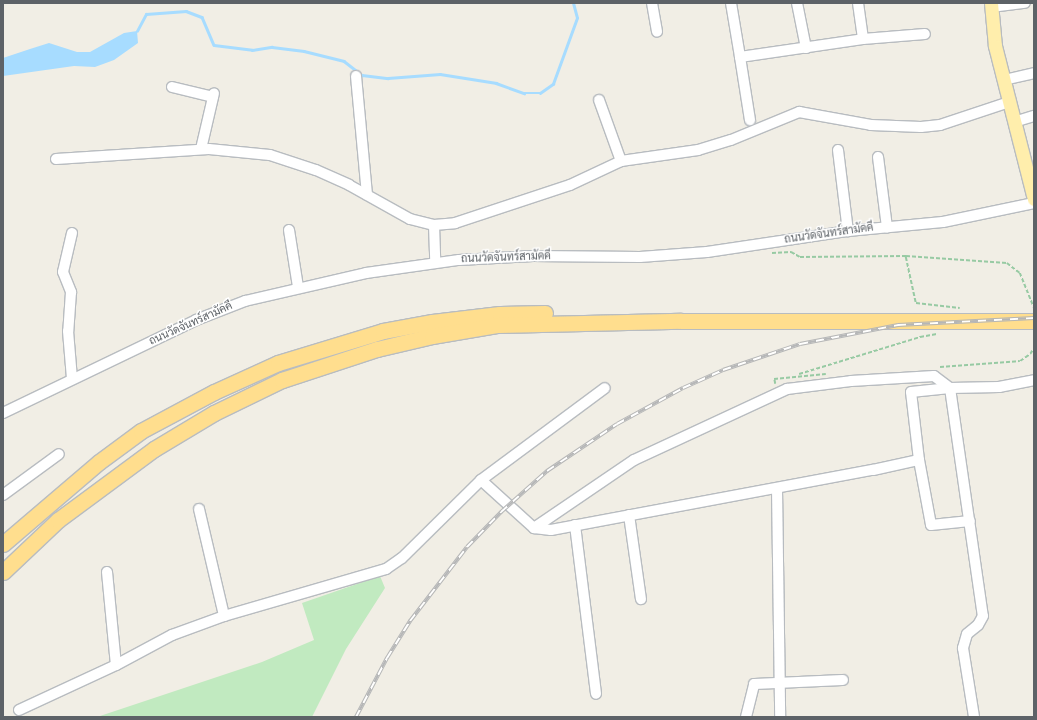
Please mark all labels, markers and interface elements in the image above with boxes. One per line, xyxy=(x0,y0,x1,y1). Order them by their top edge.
street label: ถนนวัดจันทร์สามัคคี xyxy=(784,221,874,247)
street label: ถนนวัดจันทร์สามัคคี xyxy=(461,250,551,266)
street label: ถนนวัดจันทร์สามัคคี xyxy=(147,300,235,348)

